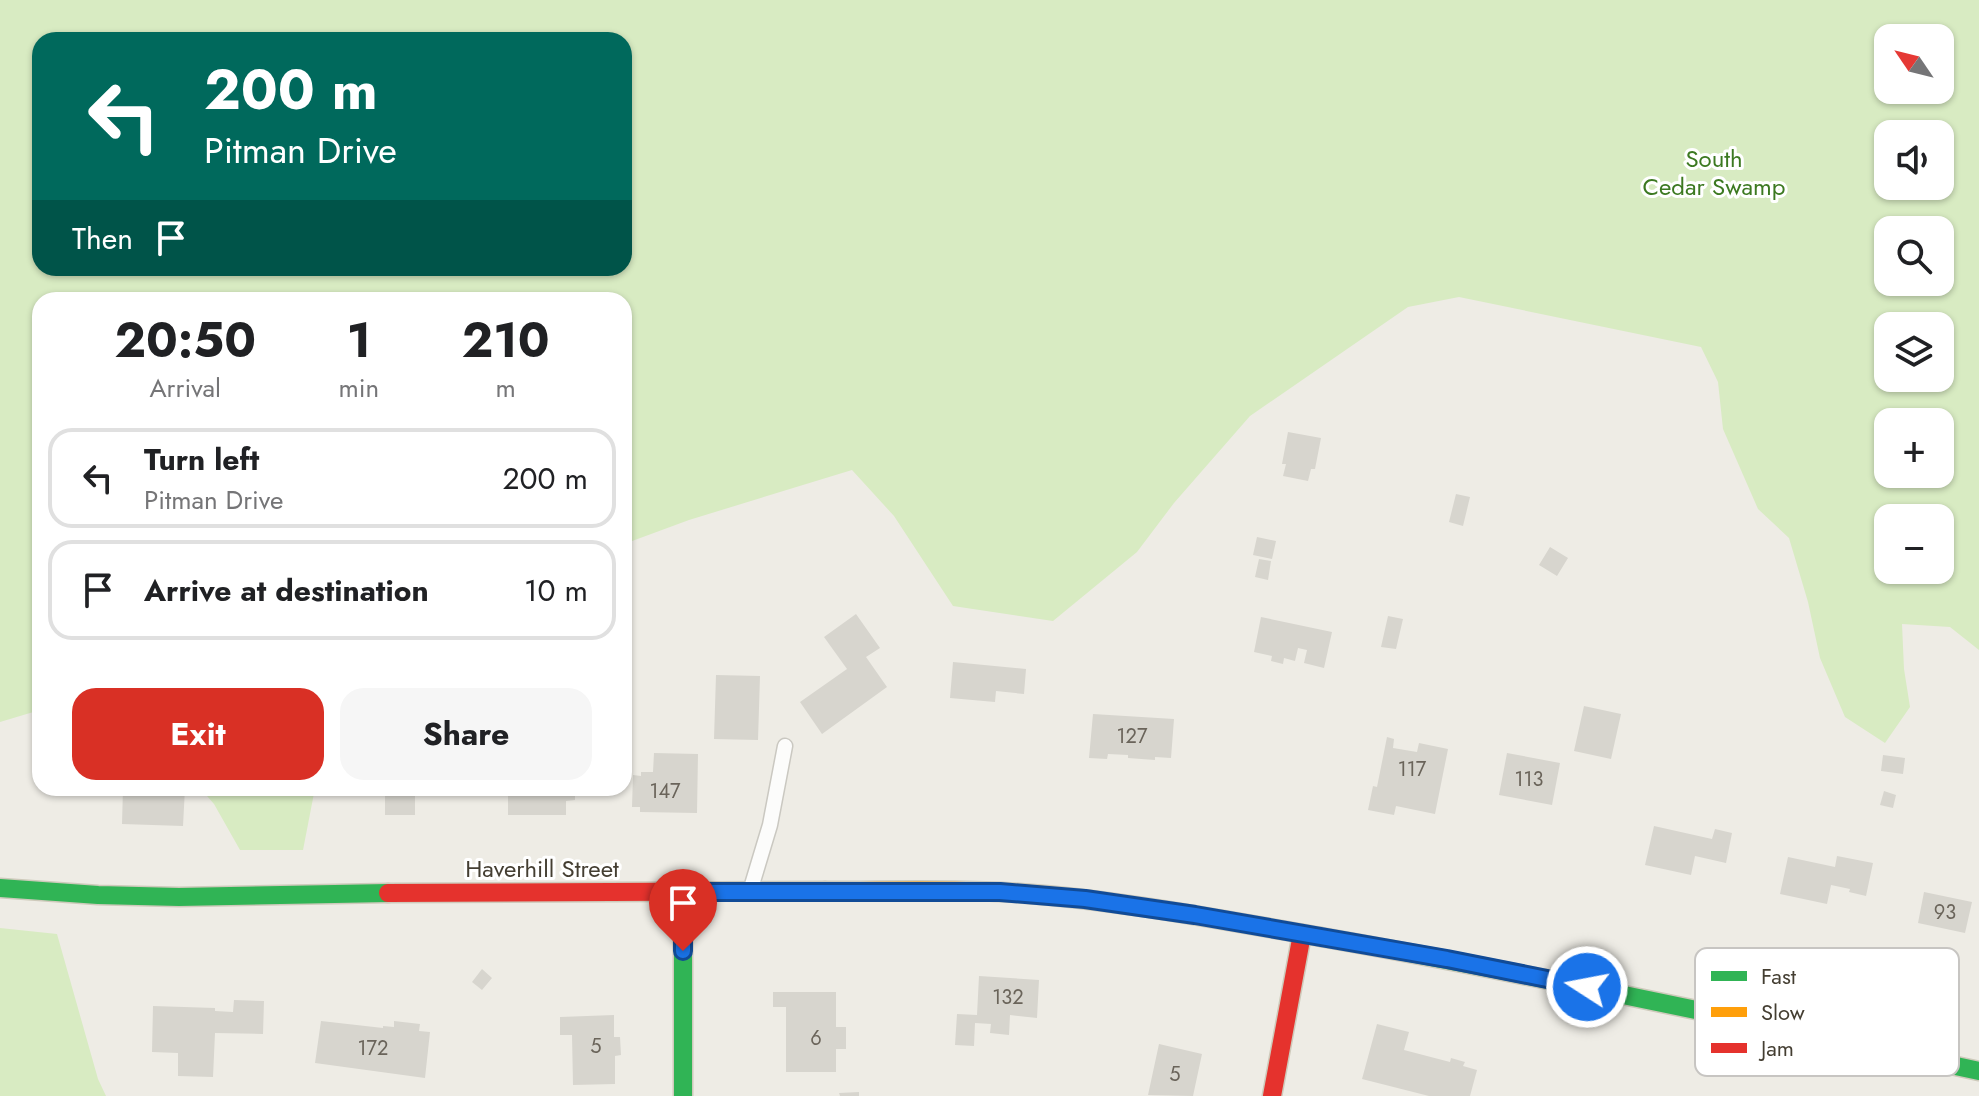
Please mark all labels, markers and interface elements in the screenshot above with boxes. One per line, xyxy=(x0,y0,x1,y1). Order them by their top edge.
north arrow xyxy=(1874,24,1954,104)
map controls xyxy=(1874,24,1954,584)
text: 200 m xyxy=(204,49,378,130)
icon: left xyxy=(72,64,176,168)
button: sound xyxy=(1874,120,1954,200)
text: Pitman Drive xyxy=(204,124,397,176)
park label: South Cedar Swamp xyxy=(1643,141,1785,204)
icon: arrive xyxy=(149,216,193,260)
button: search xyxy=(1874,216,1954,296)
text: Then xyxy=(72,217,133,260)
text: 20:50 xyxy=(115,306,256,375)
text: 1 xyxy=(347,306,371,375)
text: 210 xyxy=(462,306,549,375)
button: layers xyxy=(1874,312,1954,392)
text: Arrival xyxy=(149,369,221,407)
text: min xyxy=(339,369,379,407)
text: m xyxy=(495,369,516,407)
button: + xyxy=(1874,408,1954,488)
text: Turn left xyxy=(144,438,259,481)
icon: left xyxy=(76,456,120,500)
text: 200 m xyxy=(503,457,588,500)
text: Pitman Drive xyxy=(144,481,283,519)
button: − xyxy=(1874,504,1954,584)
icon: arrive xyxy=(76,568,120,612)
text: Arrive at destination xyxy=(144,569,429,612)
text: 10 m xyxy=(524,569,588,612)
button: Exit xyxy=(72,688,324,780)
button: Share xyxy=(340,688,592,780)
house number: 127 xyxy=(1117,722,1148,751)
house number: 117 xyxy=(1398,755,1427,784)
house number: 113 xyxy=(1515,765,1544,794)
house number: 147 xyxy=(649,777,681,806)
street label: Haverhill Street xyxy=(465,851,619,886)
pin xyxy=(649,869,717,951)
icon: arrive xyxy=(661,881,705,925)
house number: 93 xyxy=(1934,898,1956,927)
position arrow xyxy=(1545,945,1629,1029)
legend xyxy=(1695,948,1959,1076)
text: Fast xyxy=(1761,960,1797,992)
house number: 132 xyxy=(992,983,1024,1012)
text: Slow xyxy=(1761,996,1805,1028)
house number: 6 xyxy=(810,1024,822,1053)
house number: 5 xyxy=(590,1032,602,1061)
text: Jam xyxy=(1758,1032,1794,1064)
house number: 172 xyxy=(358,1034,388,1063)
house number: 5 xyxy=(1169,1060,1181,1089)

